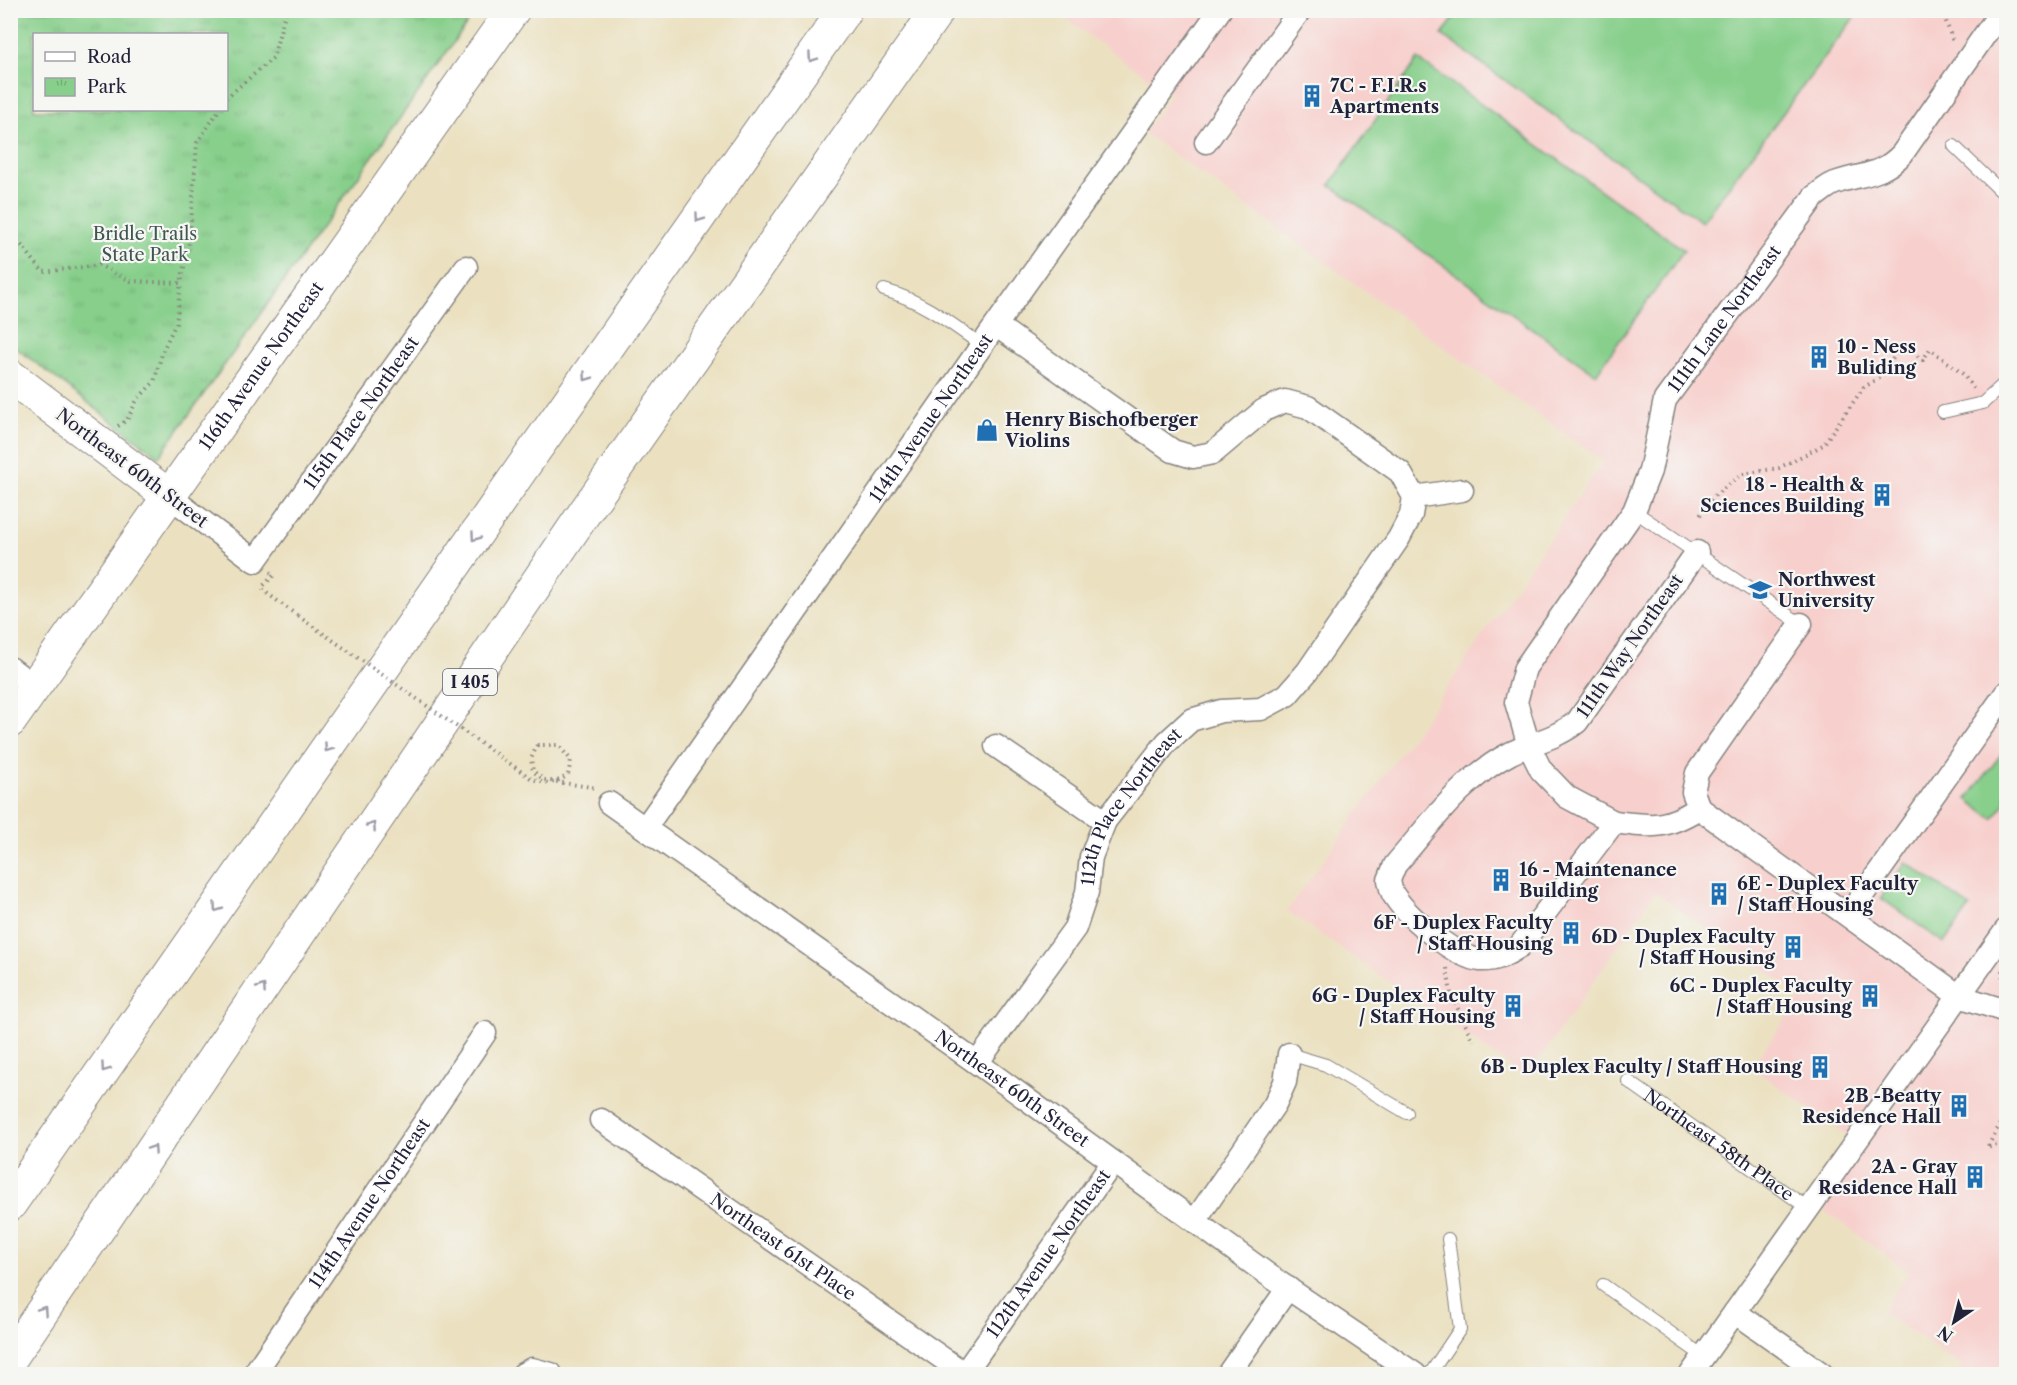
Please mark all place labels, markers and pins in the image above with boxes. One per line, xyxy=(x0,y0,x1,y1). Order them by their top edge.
place label: 7C - F.I.R.s Apartments xyxy=(1329,75,1439,118)
building icon: 7C - F.I.R.s Apartments xyxy=(1299,83,1325,109)
place label: 10 - Ness Buliding xyxy=(1837,336,1917,379)
building icon: 10 - Ness Buliding xyxy=(1806,344,1832,370)
place label: Henry Bischofberger Violins xyxy=(1004,409,1198,452)
shop icon: Henry Bischofberger Violins xyxy=(974,417,1000,443)
place label: 18 - Health & Sciences Building xyxy=(1700,474,1865,517)
building icon: 18 - Health & Sciences Building xyxy=(1869,482,1895,508)
place label: Northwest University xyxy=(1778,569,1876,612)
school or university icon: Northwest University xyxy=(1747,577,1773,603)
place label: 16 - Maintenance Building xyxy=(1519,859,1677,902)
building icon: 16 - Maintenance Building xyxy=(1488,867,1514,893)
place label: 6E - Duplex Faculty / Staff Housing xyxy=(1737,873,1919,916)
building icon: 6E - Duplex Faculty / Staff Housing xyxy=(1706,881,1732,907)
place label: 6F - Duplex Faculty / Staff Housing xyxy=(1373,912,1554,955)
building icon: 6F - Duplex Faculty / Staff Housing xyxy=(1558,920,1584,946)
place label: 6D - Duplex Faculty / Staff Housing xyxy=(1591,926,1776,969)
building icon: 6D - Duplex Faculty / Staff Housing xyxy=(1780,934,1806,960)
place label: 6C - Duplex Faculty / Staff Housing xyxy=(1670,975,1853,1018)
building icon: 6C - Duplex Faculty / Staff Housing xyxy=(1857,983,1883,1009)
place label: 6G - Duplex Faculty / Staff Housing xyxy=(1312,985,1496,1028)
building icon: 6G - Duplex Faculty / Staff Housing xyxy=(1500,993,1526,1019)
building icon: 6B - Duplex Faculty / Staff Housing xyxy=(1807,1054,1833,1080)
place label: 6B - Duplex Faculty / Staff Housing xyxy=(1480,1056,1803,1078)
place label: 2B -Beatty Residence Hall xyxy=(1802,1085,1942,1128)
building icon: 2B -Beatty Residence Hall xyxy=(1946,1093,1972,1119)
place label: 2A - Gray Residence Hall xyxy=(1818,1156,1958,1199)
building icon: 2A - Gray Residence Hall xyxy=(1962,1164,1988,1190)

